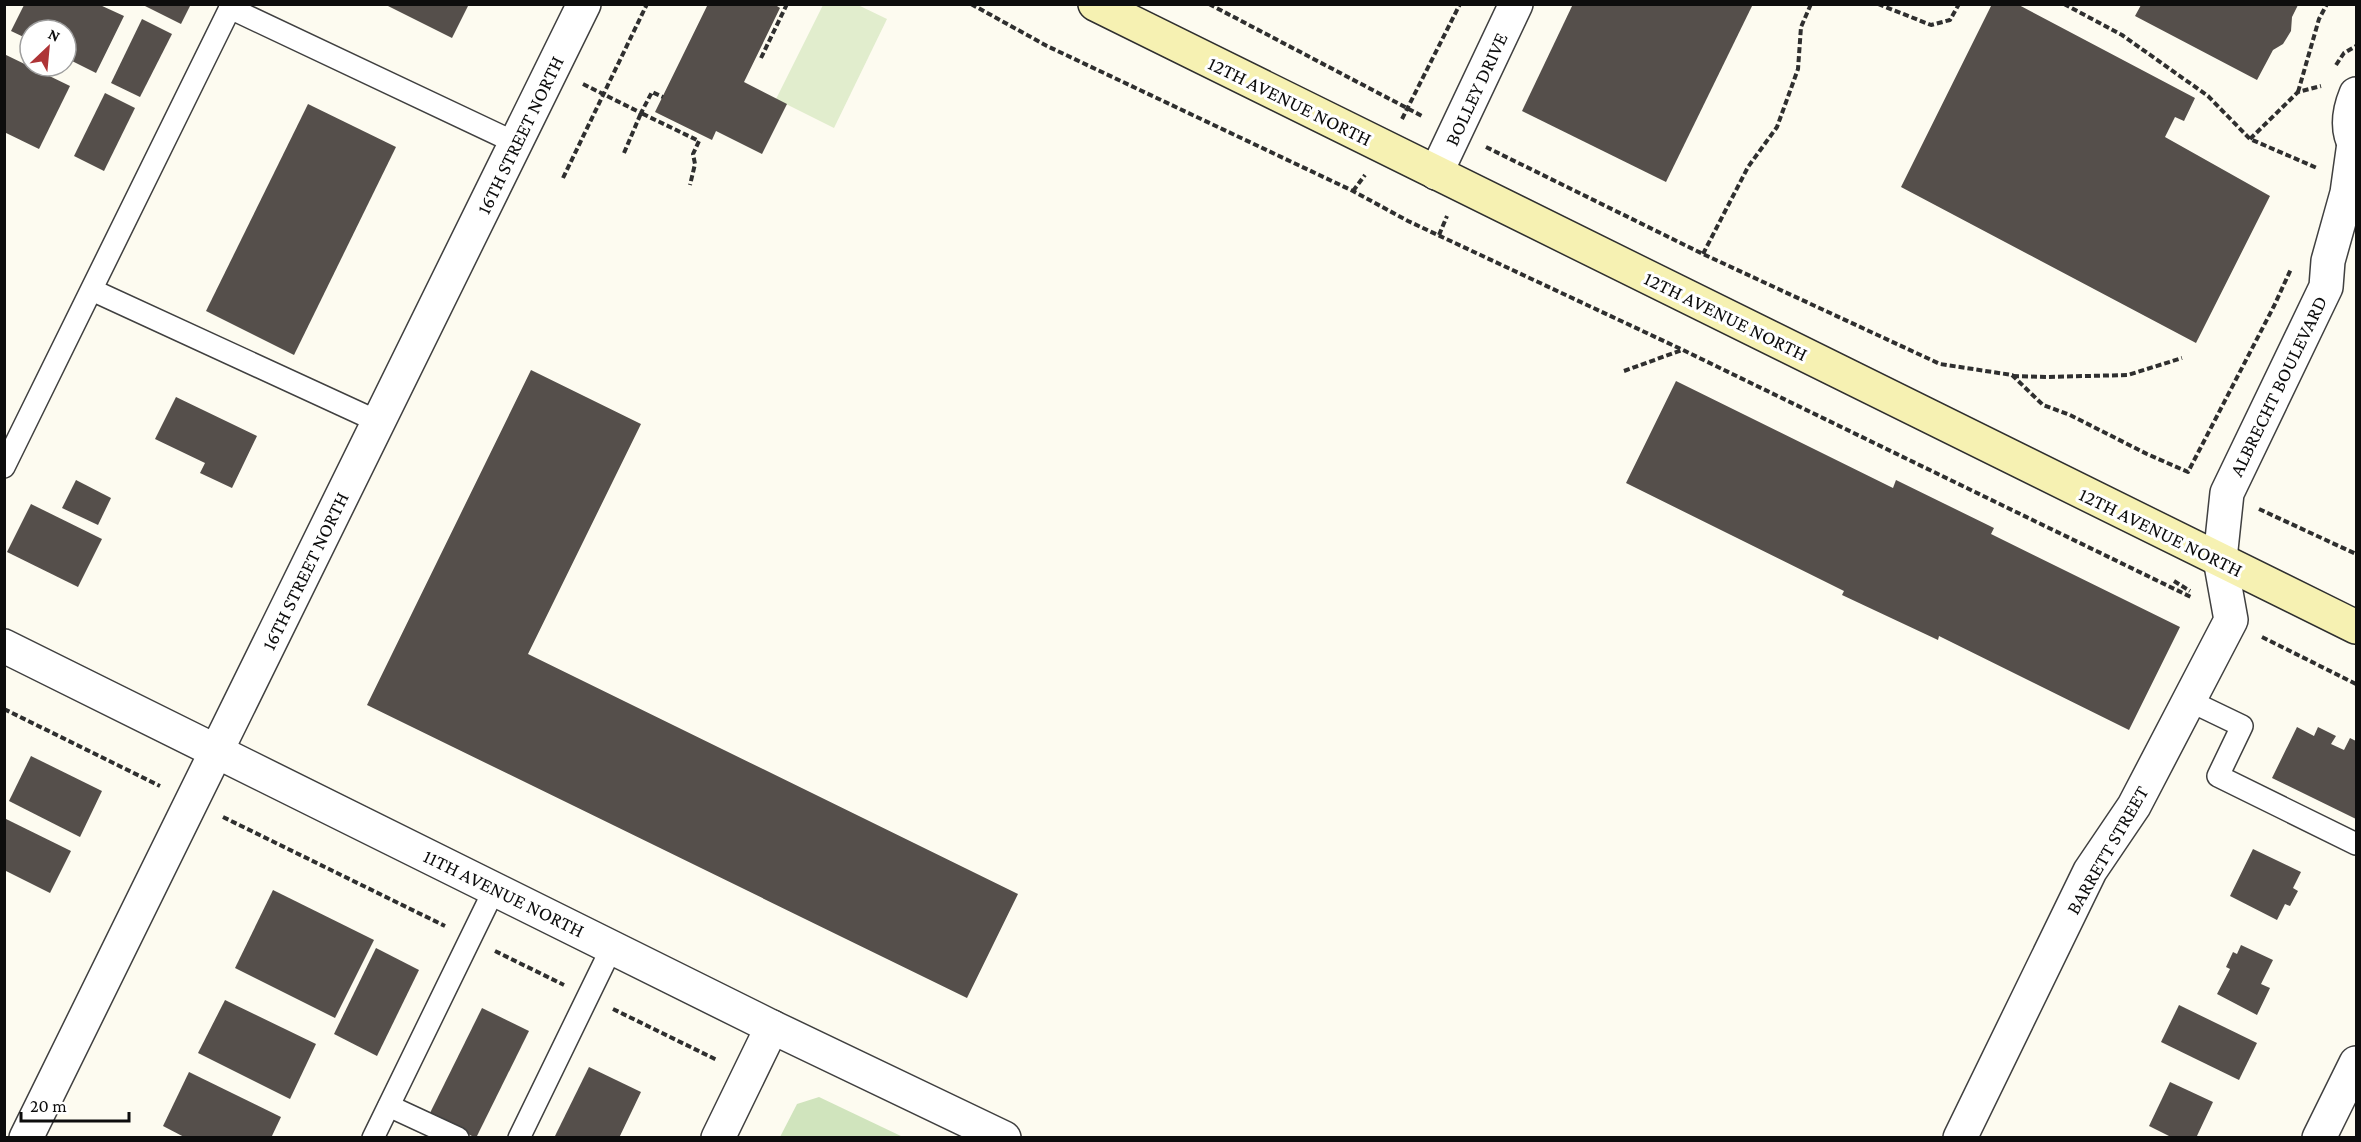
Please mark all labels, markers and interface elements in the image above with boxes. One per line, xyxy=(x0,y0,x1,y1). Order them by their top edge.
north arrow xyxy=(18,18,78,78)
text: N xyxy=(46,25,63,45)
street label: BOLLEY DRIVE xyxy=(1440,29,1512,149)
street label: 16TH STREET NORTH xyxy=(472,52,568,218)
street label: 12TH AVENUE NORTH xyxy=(1205,52,1375,150)
street label: 12TH AVENUE NORTH xyxy=(1641,267,1811,365)
street label: ALBRECHT BOULEVARD xyxy=(2225,292,2331,480)
street label: 12TH AVENUE NORTH xyxy=(2076,483,2246,581)
street label: 16TH STREET NORTH xyxy=(257,488,353,654)
street label: BARRETT STREET xyxy=(2061,782,2153,918)
street label: 11TH AVENUE NORTH xyxy=(420,845,588,941)
scale bar xyxy=(21,1085,129,1123)
text: 20 m xyxy=(30,1096,67,1116)

